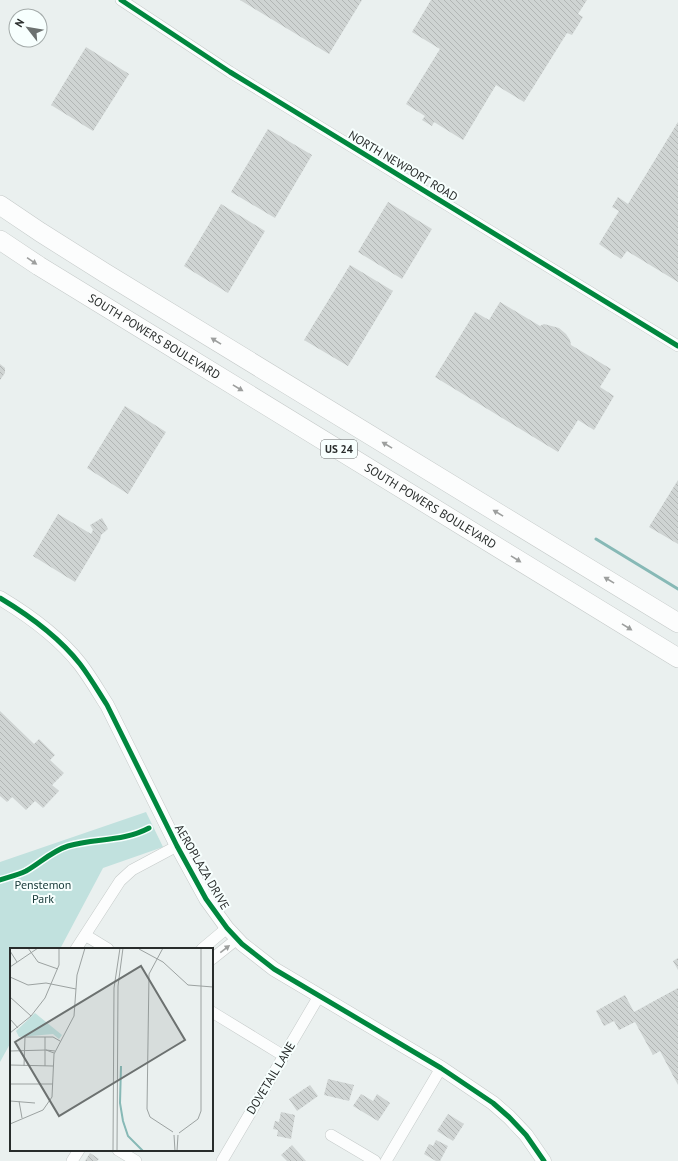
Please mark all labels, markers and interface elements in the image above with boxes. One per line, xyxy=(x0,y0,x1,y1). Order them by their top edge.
north arrow xyxy=(8,8,48,48)
text: N xyxy=(12,16,27,30)
street label: NORTH NEWPORT ROAD xyxy=(346,127,461,204)
one-way arrow xyxy=(27,257,38,265)
street label: SOUTH POWERS BOULEVARD xyxy=(86,290,223,382)
one-way arrow xyxy=(210,338,222,345)
one-way arrow xyxy=(232,385,244,392)
road number: US 24 xyxy=(321,440,357,458)
one-way arrow xyxy=(381,442,393,449)
street label: SOUTH POWERS BOULEVARD xyxy=(362,459,499,552)
one-way arrow xyxy=(492,509,504,516)
one-way arrow xyxy=(510,555,522,562)
one-way arrow xyxy=(603,577,615,584)
one-way arrow xyxy=(621,623,633,630)
street label: AEROPLAZA DRIVE xyxy=(172,821,233,912)
park label: Penstemon Park xyxy=(15,877,71,906)
one-way arrow xyxy=(219,944,230,953)
inset map xyxy=(10,948,213,1151)
street label: DOVETAIL LANE xyxy=(243,1039,298,1117)

